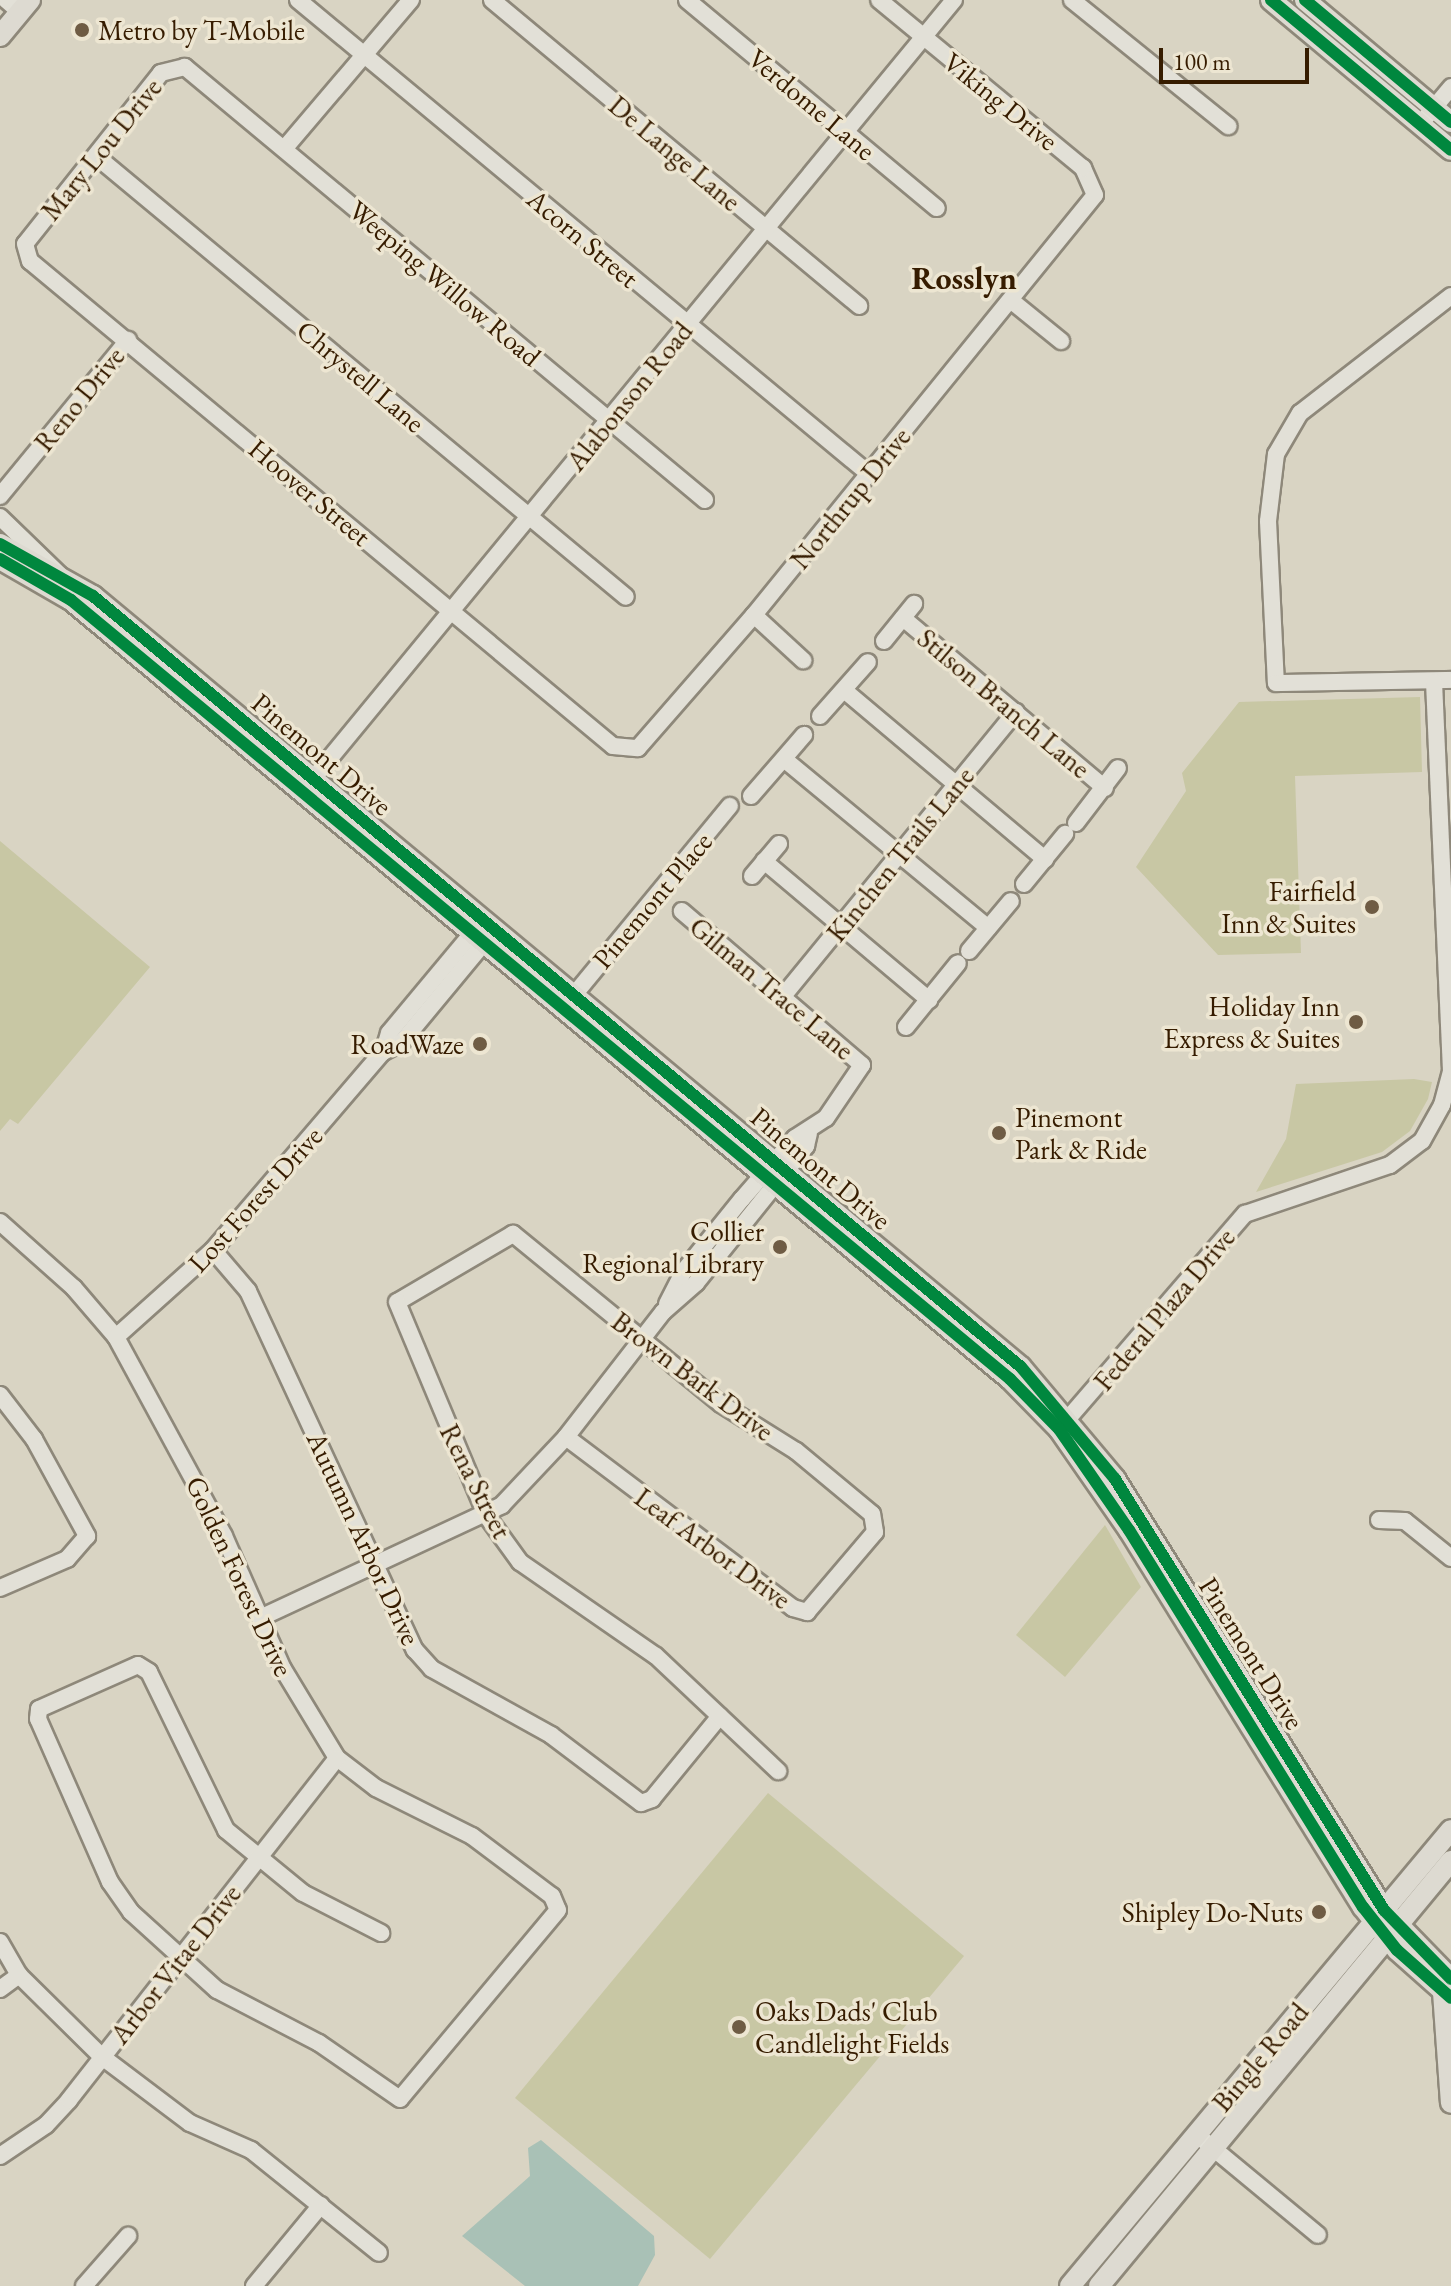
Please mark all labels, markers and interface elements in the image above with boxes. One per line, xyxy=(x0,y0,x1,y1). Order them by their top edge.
place label: Metro by T-Mobile xyxy=(98,13,305,47)
marker: Metro by T-Mobile xyxy=(73,21,91,39)
scale bar xyxy=(1163,32,1313,82)
street label: Verdome Lane xyxy=(742,41,882,167)
street label: Viking Drive xyxy=(937,45,1065,157)
text: 100 m xyxy=(1173,46,1231,77)
street label: Mary Lou Drive xyxy=(33,71,169,227)
street label: De Lange Lane xyxy=(602,88,748,218)
street label: Acorn Street xyxy=(520,182,646,294)
street label: Weeping Willow Road xyxy=(342,193,548,373)
district label: Rosslyn xyxy=(911,259,1017,297)
street label: Chrystell Lane xyxy=(290,313,432,439)
street label: Alabonson Road xyxy=(559,315,699,477)
street label: Reno Drive xyxy=(27,340,131,458)
street label: Northrup Drive xyxy=(783,420,917,576)
street label: Hoover Street xyxy=(242,431,378,553)
street label: Stilson Branch Lane xyxy=(911,621,1097,785)
street label: Pinemont Drive xyxy=(245,686,399,822)
street label: Kinchen Trails Lane xyxy=(819,760,981,948)
street label: Pinemont Place xyxy=(585,825,719,975)
place label: Fairfield Inn & Suites xyxy=(1221,874,1356,940)
marker: Fairfield Inn & Suites xyxy=(1363,898,1381,916)
street label: Gilman Trace Lane xyxy=(683,909,861,1067)
place label: Holiday Inn Express & Suites xyxy=(1164,989,1340,1055)
marker: Holiday Inn Express & Suites xyxy=(1347,1013,1365,1031)
place label: RoadWaze xyxy=(350,1027,464,1061)
marker: RoadWaze xyxy=(471,1035,489,1053)
street label: Pinemont Drive xyxy=(744,1100,898,1236)
place label: Pinemont Park & Ride xyxy=(1015,1100,1147,1166)
street label: Lost Forest Drive xyxy=(181,1119,329,1279)
marker: Pinemont Park & Ride xyxy=(990,1124,1008,1142)
place label: Collier Regional Library xyxy=(582,1214,764,1280)
street label: Federal Plaza Drive xyxy=(1086,1221,1242,1397)
marker: Collier Regional Library xyxy=(771,1238,789,1256)
street label: Brown Bark Drive xyxy=(605,1304,781,1448)
street label: Rena Street xyxy=(433,1418,519,1544)
street label: Autumn Arbor Drive xyxy=(300,1426,428,1650)
street label: Golden Forest Drive xyxy=(179,1471,301,1681)
street label: Leaf Arbor Drive xyxy=(628,1480,798,1616)
street label: Pinemont Drive xyxy=(1192,1571,1312,1735)
street label: Arbor Vitae Drive xyxy=(102,1877,248,2051)
place label: Shipley Do-Nuts xyxy=(1122,1895,1303,1929)
marker: Shipley Do-Nuts xyxy=(1310,1903,1328,1921)
place label: Oaks Dads' Club Candlelight Fields xyxy=(755,1994,949,2060)
street label: Bingle Road xyxy=(1205,1996,1315,2118)
marker: Oaks Dads' Club Candlelight Fields xyxy=(730,2018,748,2036)

